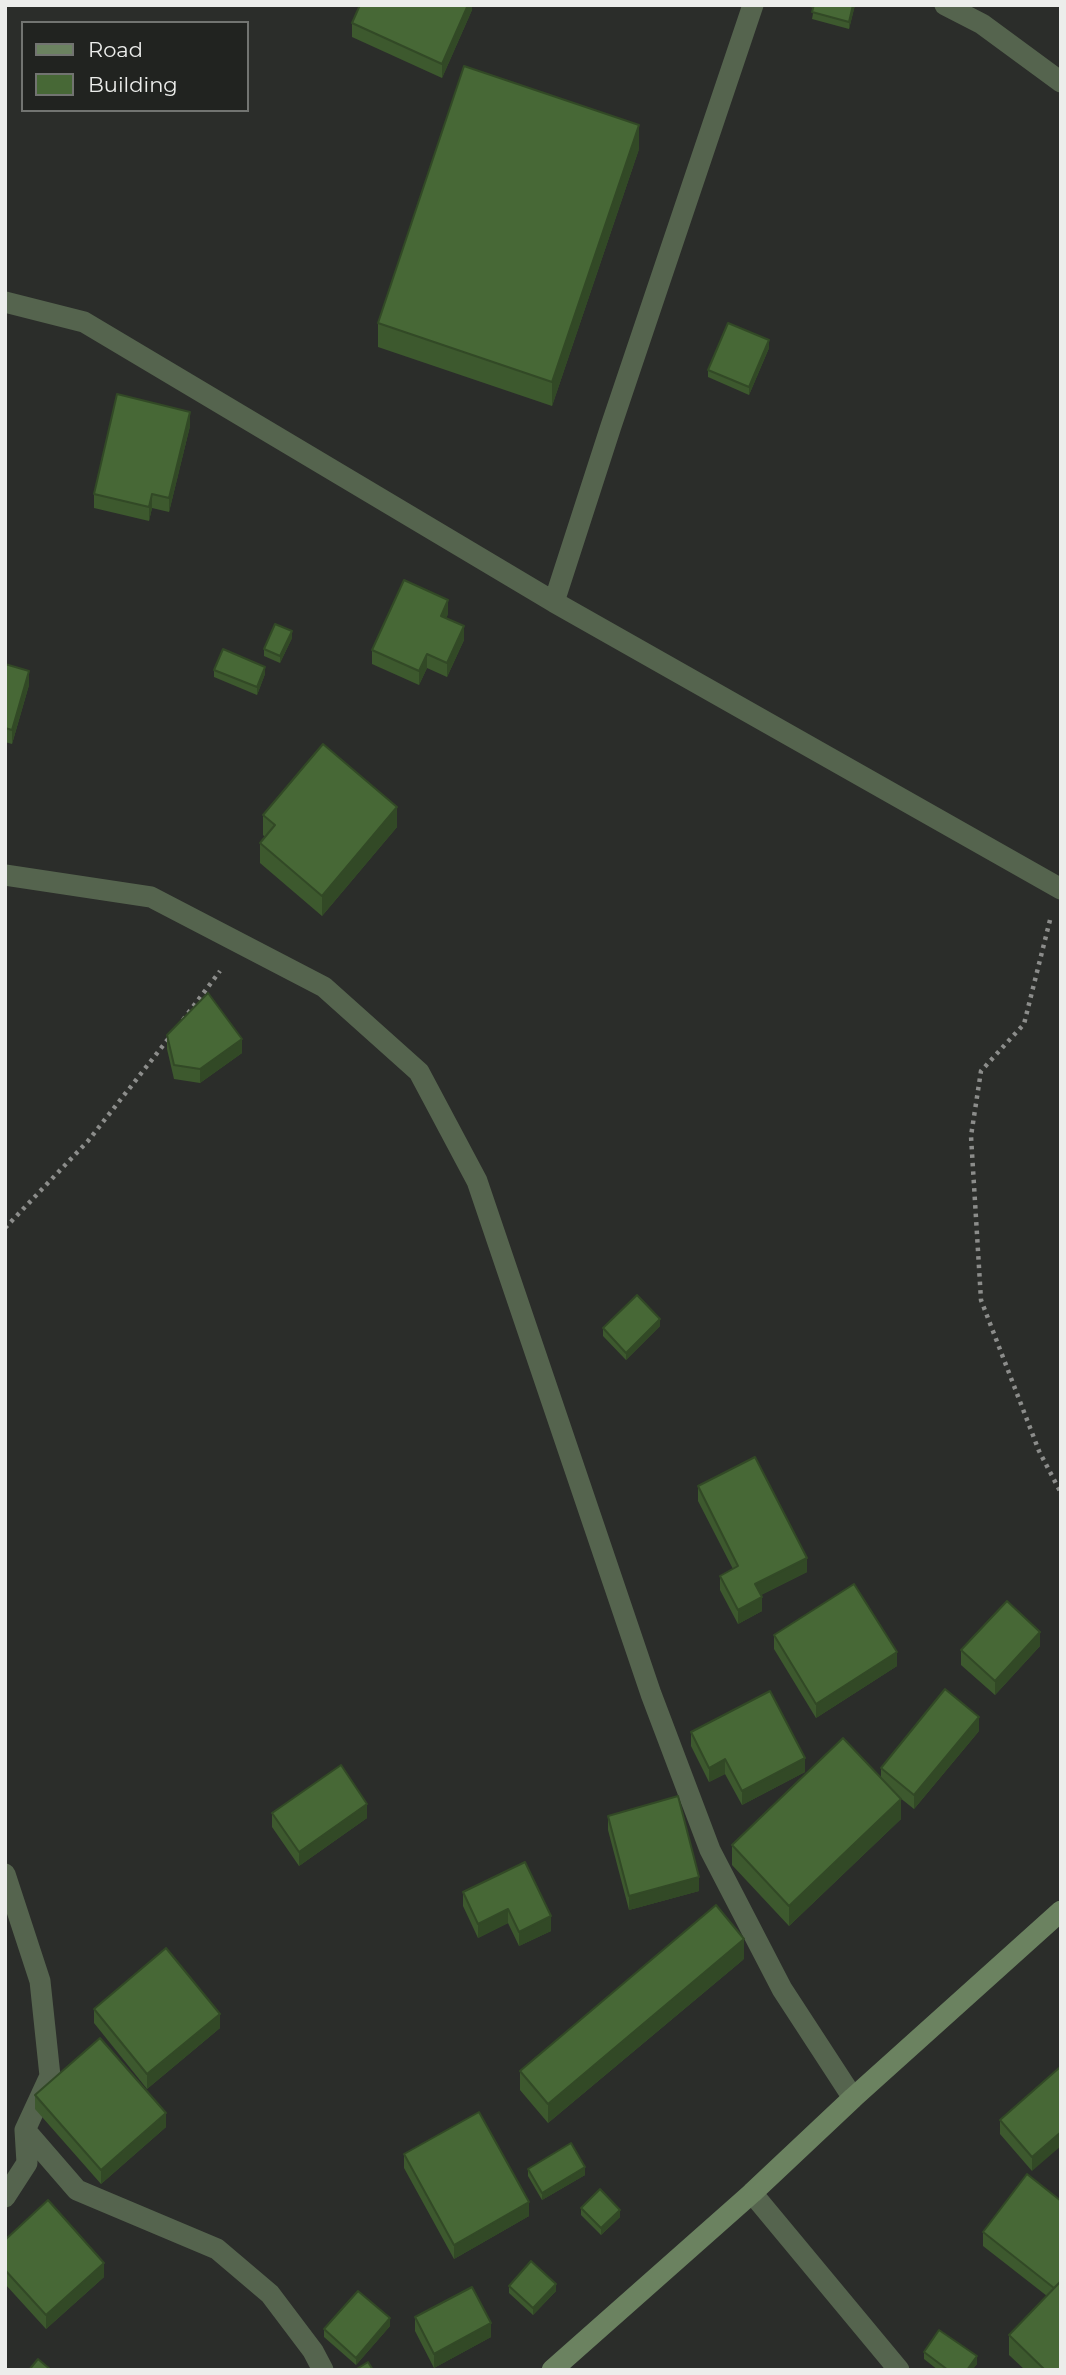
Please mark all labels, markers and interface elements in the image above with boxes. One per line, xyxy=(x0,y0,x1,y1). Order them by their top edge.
legend xyxy=(21,21,248,112)
text: Road xyxy=(88,37,143,62)
text: Building xyxy=(88,72,178,97)

